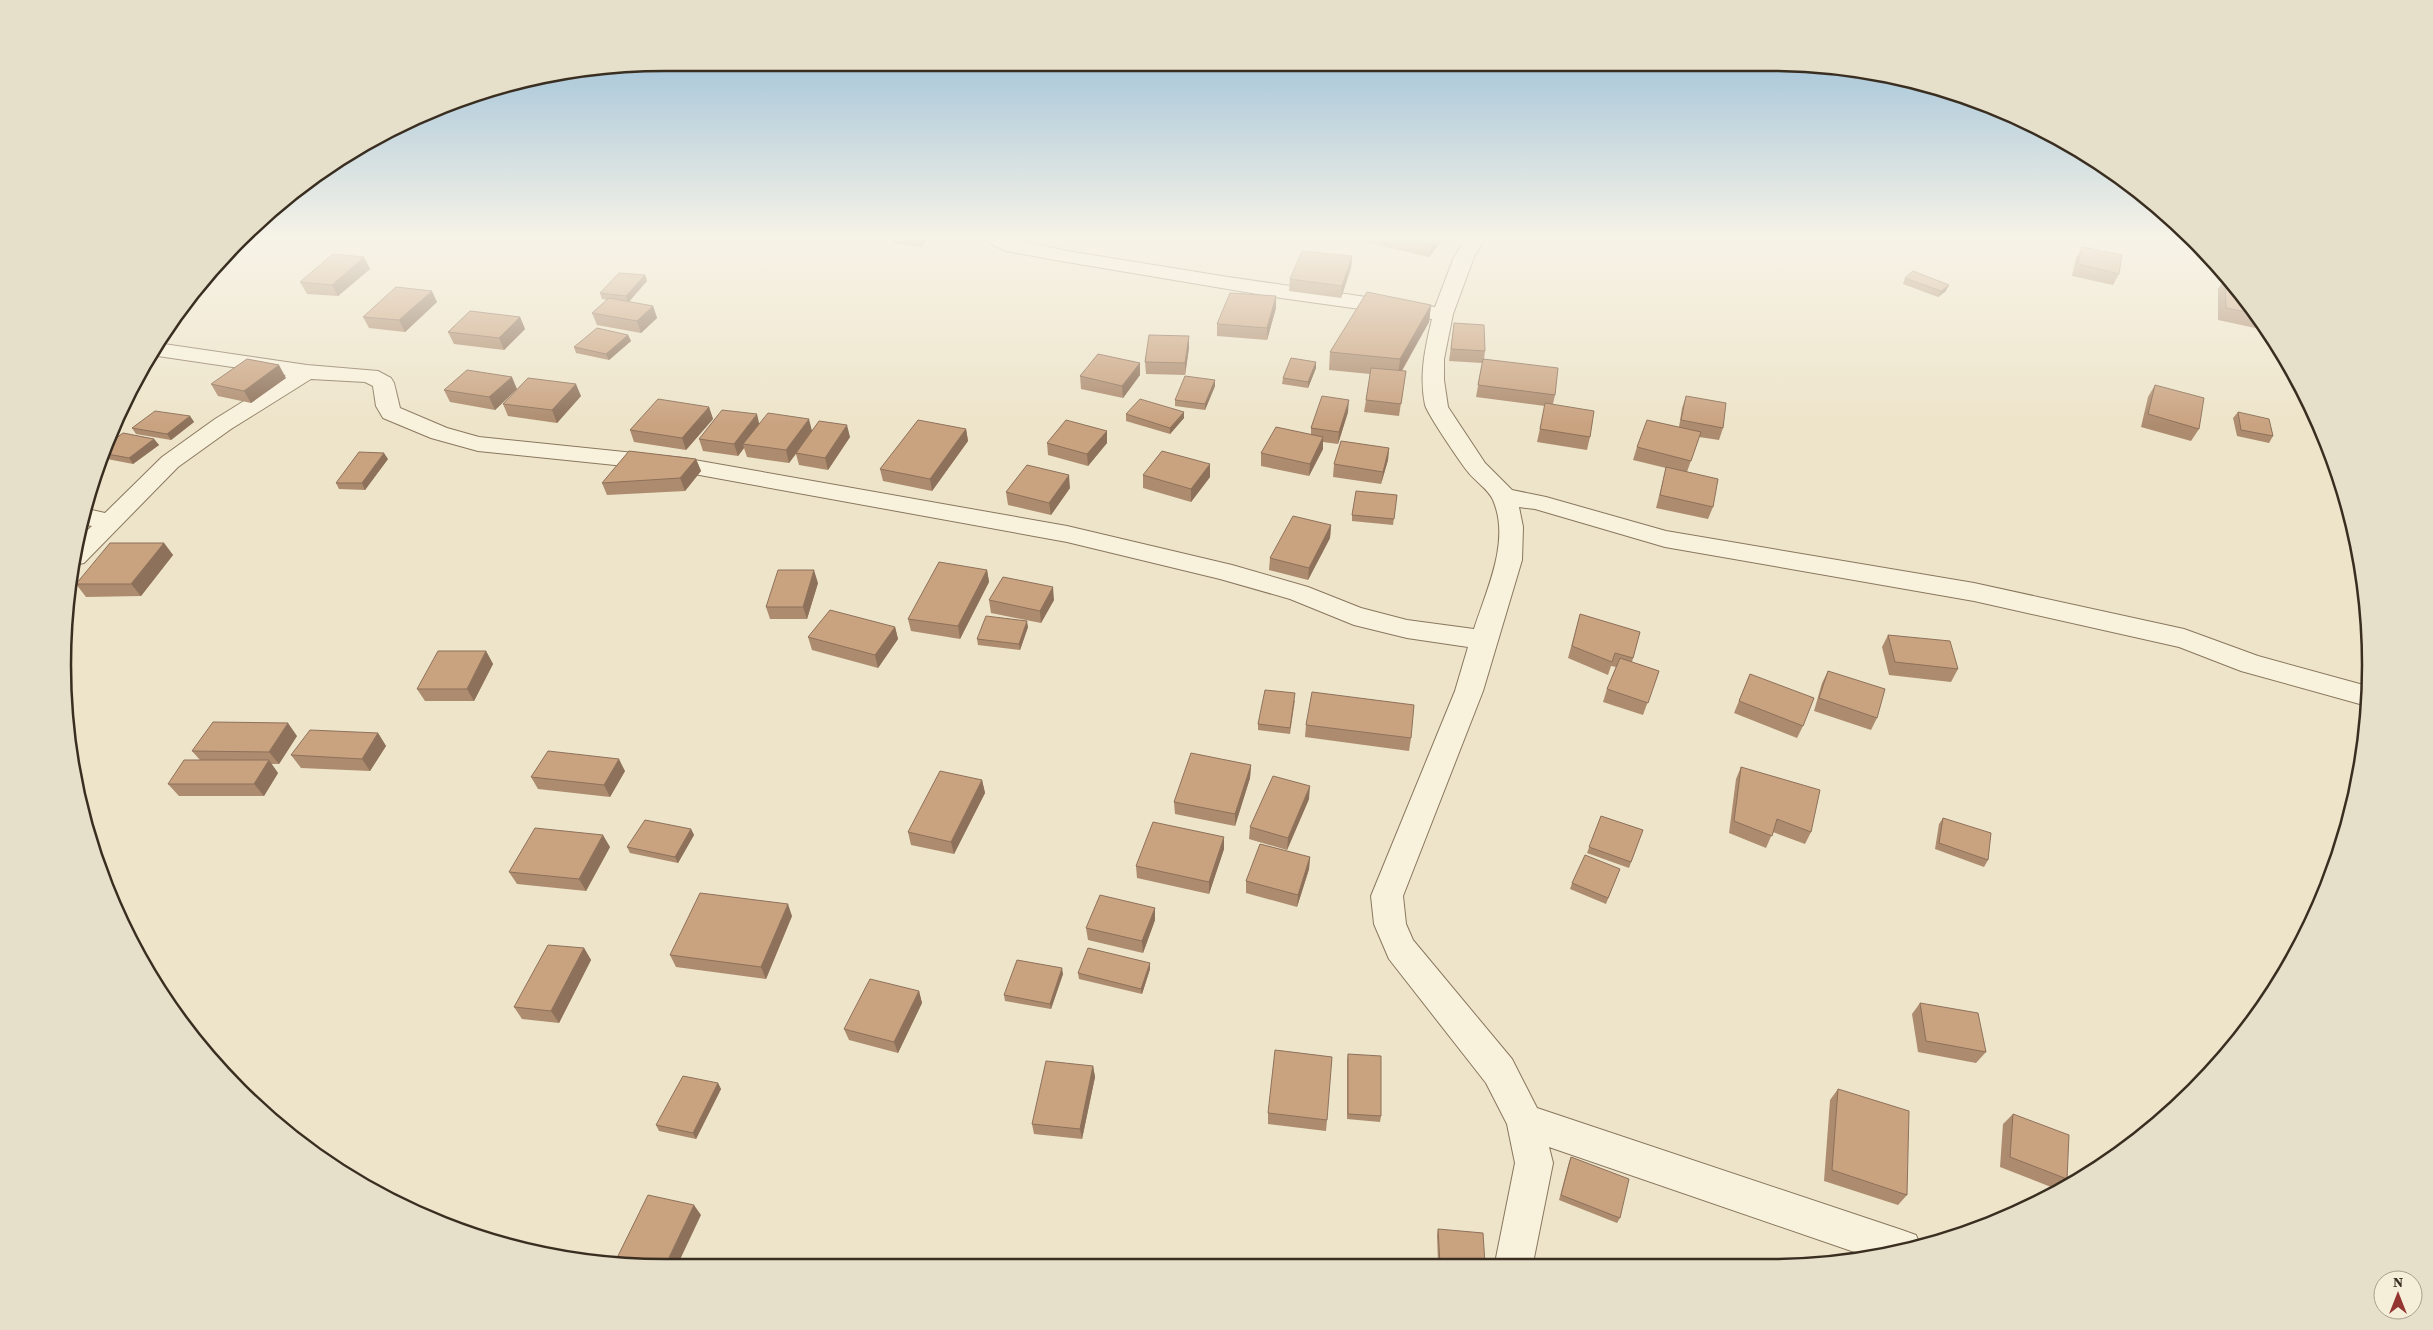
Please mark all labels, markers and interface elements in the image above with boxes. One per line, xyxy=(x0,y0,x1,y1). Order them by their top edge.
north arrow xyxy=(2373,1270,2423,1320)
text: N xyxy=(2393,1272,2403,1292)

